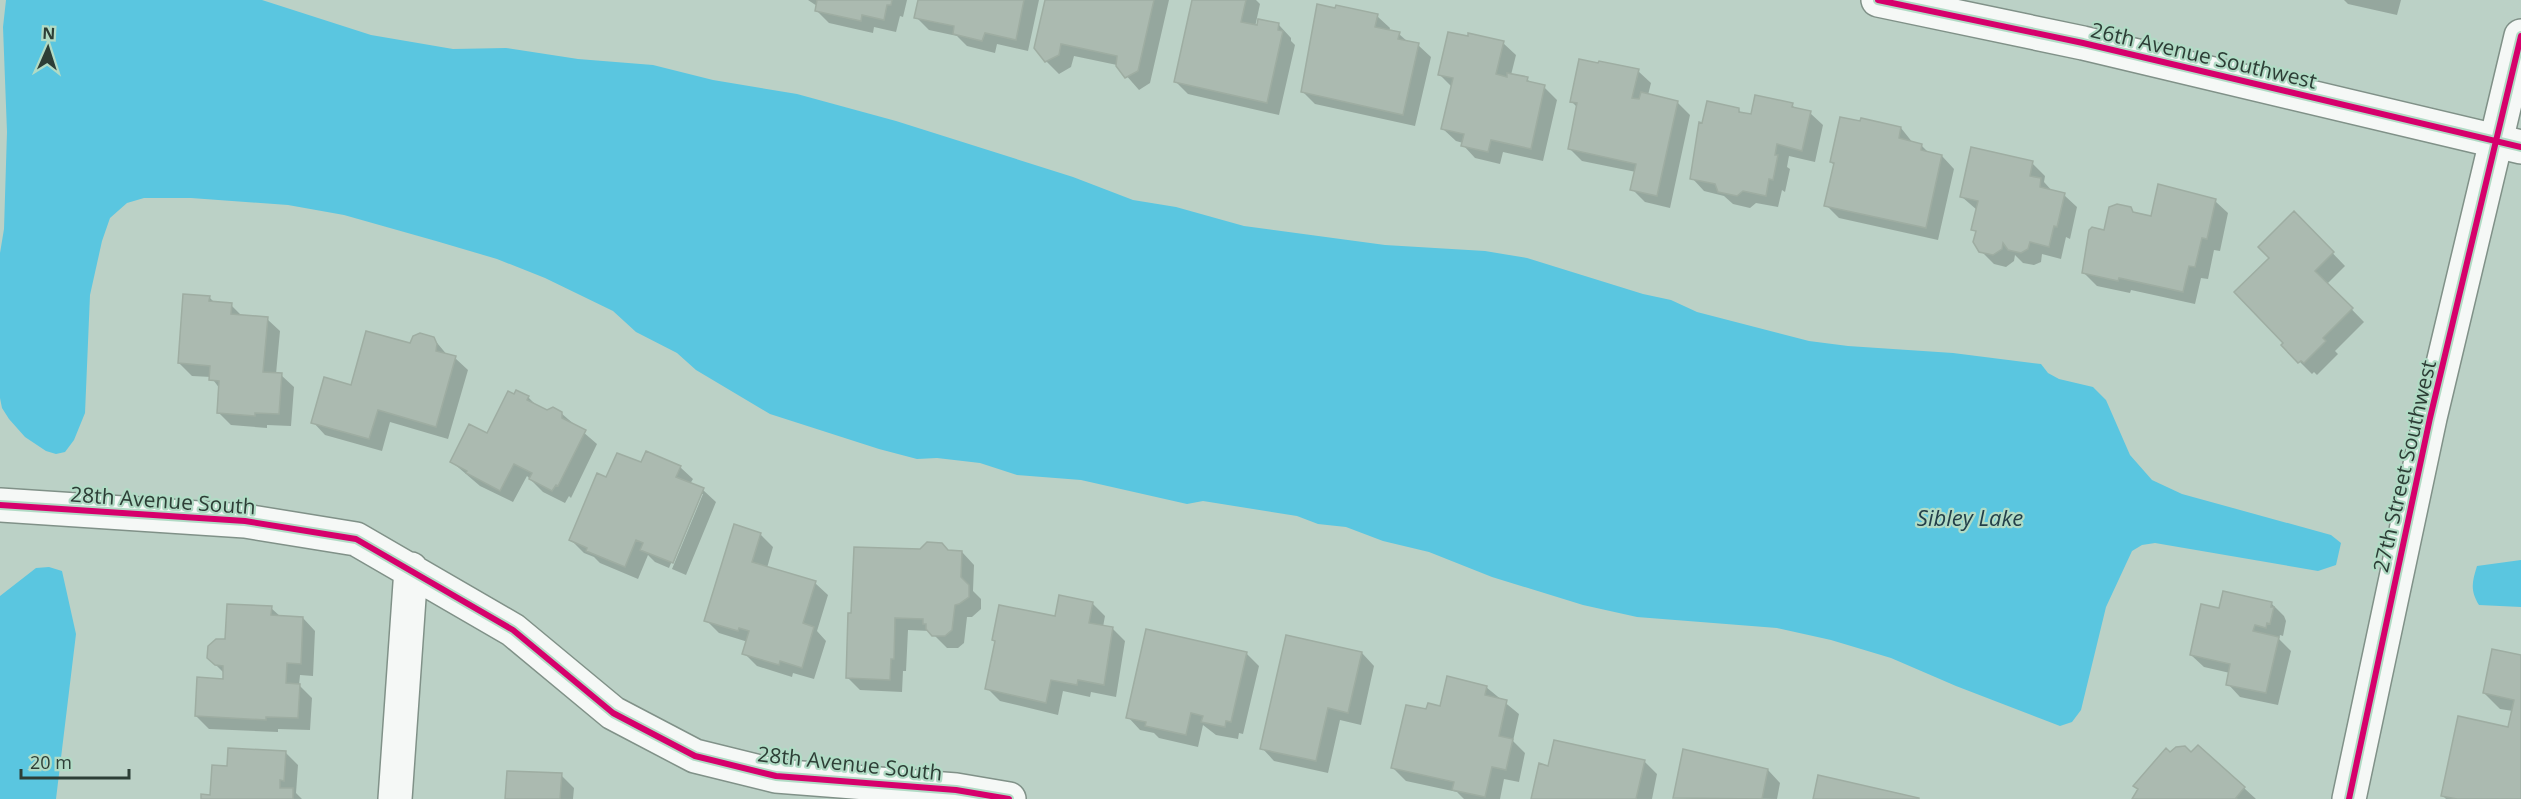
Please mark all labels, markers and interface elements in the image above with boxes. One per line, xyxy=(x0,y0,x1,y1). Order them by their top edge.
street label: 26th Avenue Southwest xyxy=(2088,15,2320,95)
north arrow xyxy=(18,18,78,78)
text: N xyxy=(42,22,56,44)
street label: 27th Street Southwest xyxy=(2366,357,2442,575)
street label: 28th Avenue South xyxy=(69,480,257,520)
water label: Sibley Lake xyxy=(1917,502,2023,532)
street label: 28th Avenue South xyxy=(756,739,944,787)
scale bar xyxy=(21,742,129,780)
text: 20 m xyxy=(30,750,72,774)

